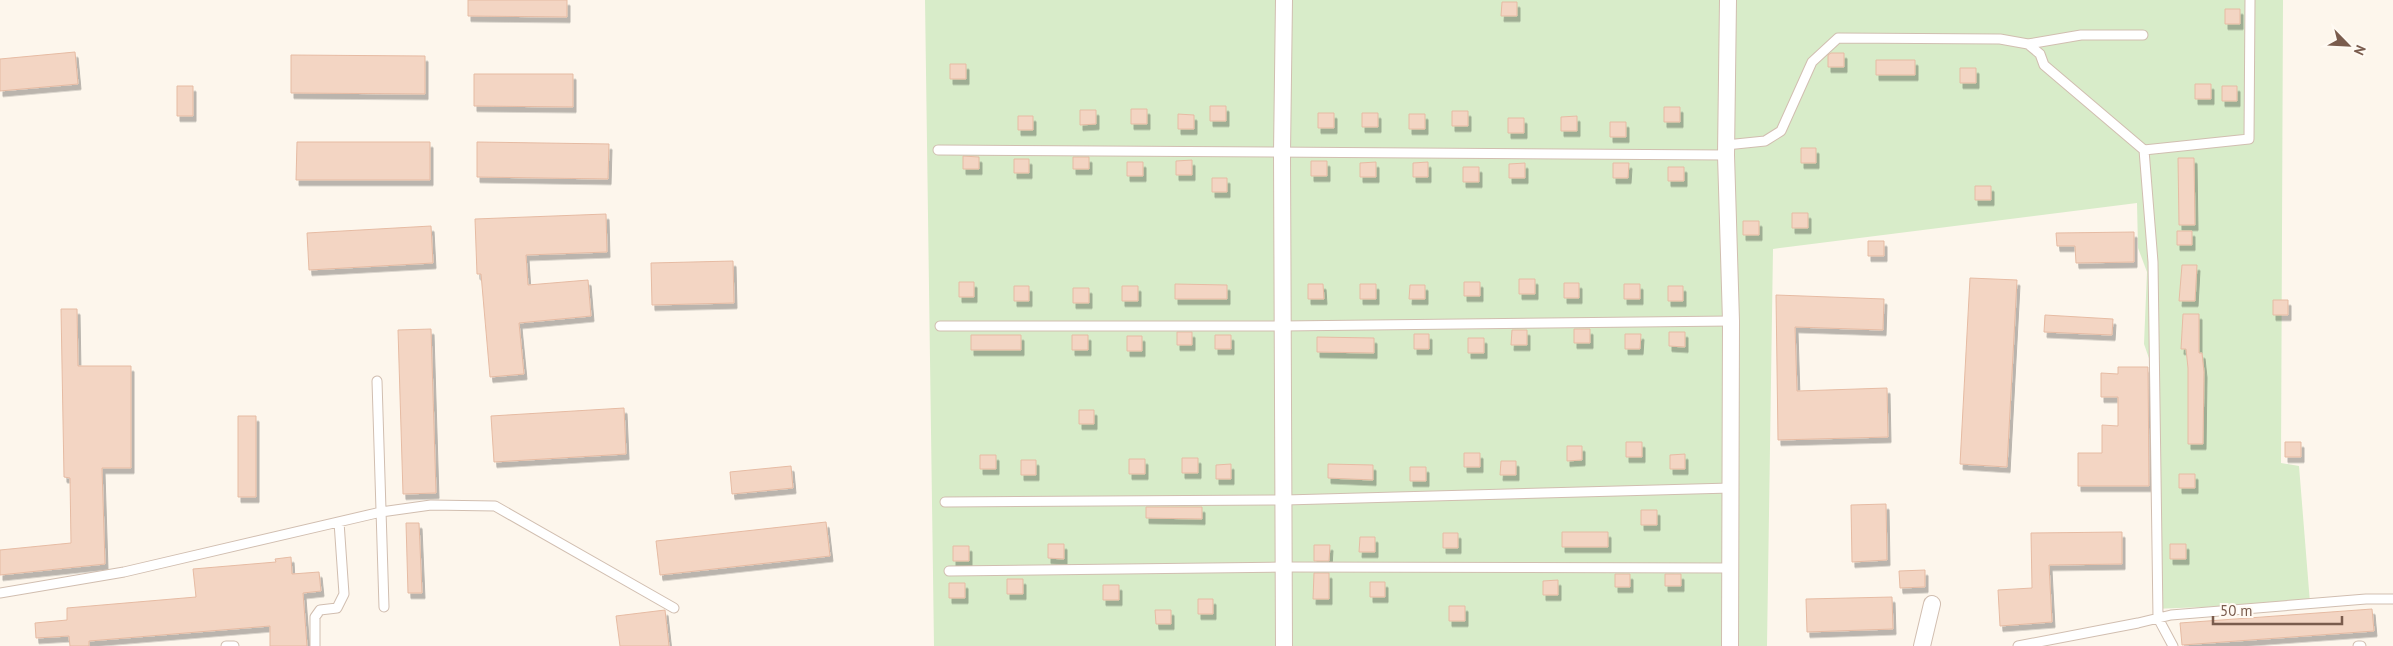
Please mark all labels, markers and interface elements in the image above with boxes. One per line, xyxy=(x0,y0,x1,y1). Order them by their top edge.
north arrow xyxy=(2323,20,2373,70)
text: N xyxy=(2350,42,2370,58)
scale bar xyxy=(2213,594,2342,626)
text: 50 m xyxy=(2220,601,2253,620)

